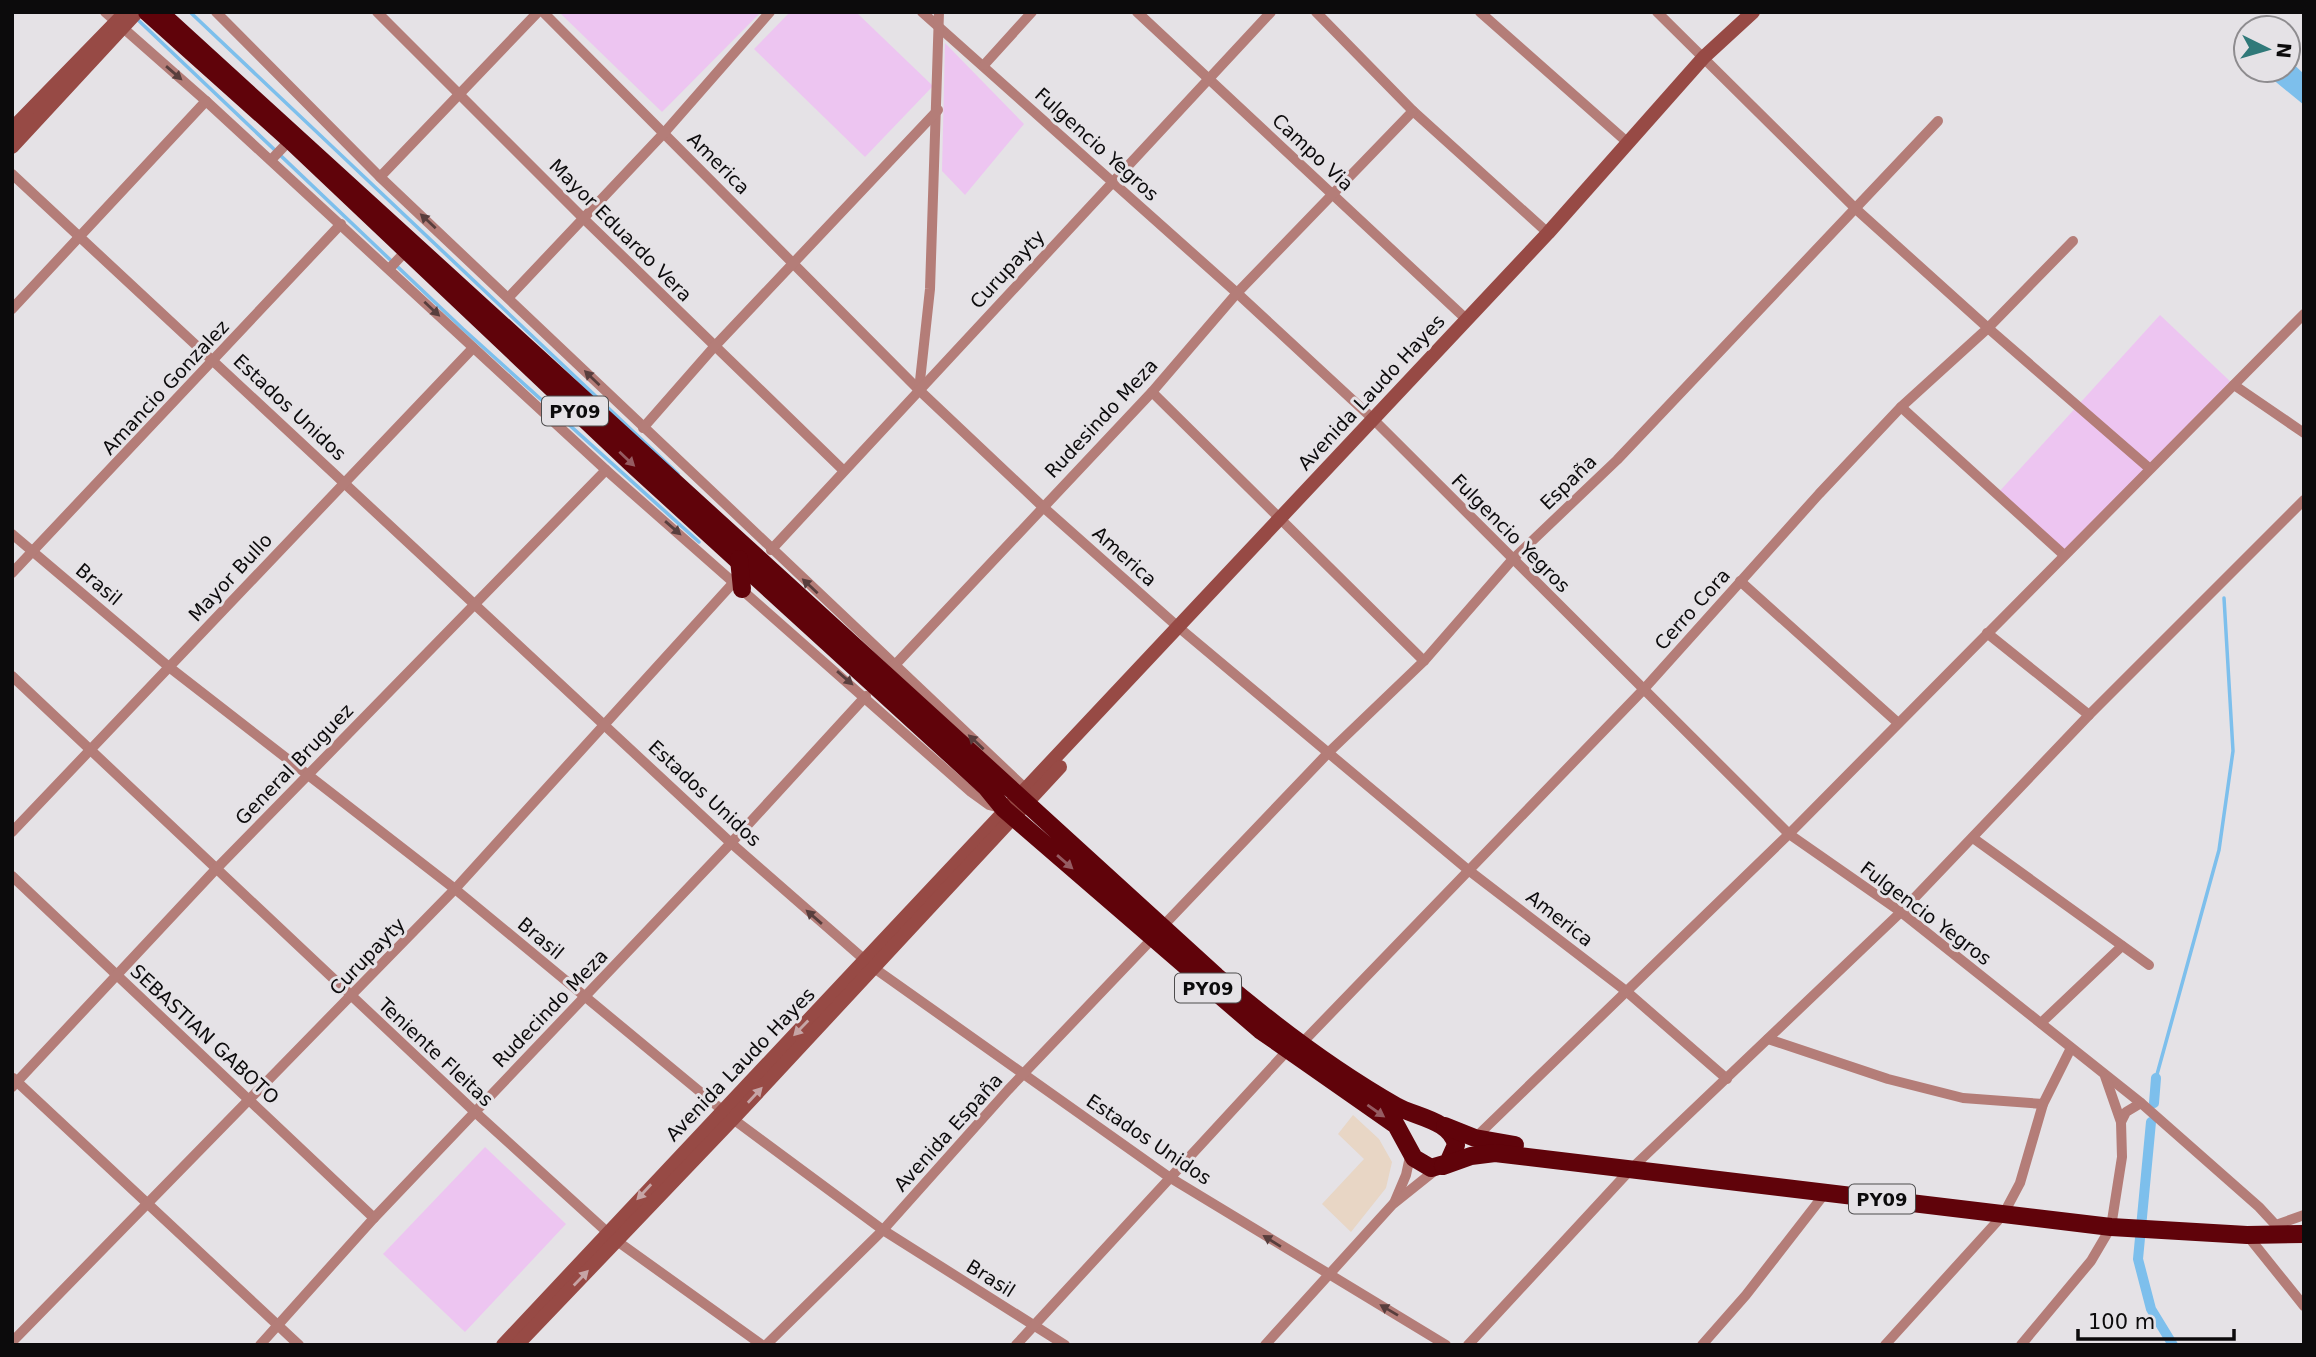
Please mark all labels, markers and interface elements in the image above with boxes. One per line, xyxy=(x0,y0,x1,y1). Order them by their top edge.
north arrow xyxy=(2232,14,2302,84)
text: N xyxy=(2272,42,2296,59)
one-way arrow xyxy=(165,65,183,81)
street label: Fulgencio Yegros xyxy=(1031,83,1163,205)
street label: Campo Via xyxy=(1268,109,1358,195)
street label: America xyxy=(684,128,754,198)
street label: Mayor Eduardo Vera xyxy=(545,154,697,306)
one-way arrow xyxy=(419,213,437,229)
street label: Curupayty xyxy=(965,225,1049,313)
one-way arrow xyxy=(423,301,440,317)
street label: Avenida Laudo Hayes xyxy=(1293,310,1449,474)
street label: Amancio Gonzalez xyxy=(97,315,233,459)
street label: Estados Unidos xyxy=(229,349,351,465)
street label: Rudesindo Meza xyxy=(1040,354,1162,482)
one-way arrow xyxy=(584,370,601,387)
road number: PY09 xyxy=(542,396,608,426)
street label: España xyxy=(1535,450,1601,514)
one-way arrow xyxy=(618,451,635,467)
street label: Fulgencio Yegros xyxy=(1447,469,1575,597)
one-way arrow xyxy=(664,520,682,536)
street label: America xyxy=(1089,522,1161,590)
street label: Mayor Bullo xyxy=(184,529,276,625)
street label: Brasil xyxy=(72,559,126,609)
street label: Cerro Cora xyxy=(1650,564,1734,654)
one-way arrow xyxy=(801,578,818,595)
one-way arrow xyxy=(836,670,853,685)
street label: General Bruguez xyxy=(231,699,357,829)
one-way arrow xyxy=(967,734,985,750)
street label: Estados Unidos xyxy=(644,735,766,851)
one-way arrow xyxy=(1056,854,1073,869)
street label: Fulgencio Yegros xyxy=(1856,857,1996,969)
street label: America xyxy=(1522,885,1598,951)
one-way arrow xyxy=(806,909,823,925)
street label: Curupayty xyxy=(325,913,409,999)
street label: Brasil xyxy=(514,913,568,963)
street label: Rudecindo Meza xyxy=(488,944,612,1072)
street label: SEBASTIAN GABOTO xyxy=(126,960,284,1108)
road number: PY09 xyxy=(1175,973,1241,1002)
street label: Avenida Laudo Hayes xyxy=(661,983,819,1145)
street label: Teniente Fleitas xyxy=(373,993,498,1111)
one-way arrow xyxy=(793,1020,809,1036)
street label: Avenida España xyxy=(889,1068,1007,1196)
one-way arrow xyxy=(747,1087,763,1104)
street label: Estados Unidos xyxy=(1083,1089,1215,1189)
one-way arrow xyxy=(1367,1104,1385,1118)
one-way arrow xyxy=(636,1183,652,1200)
road number: PY09 xyxy=(1849,1184,1915,1214)
one-way arrow xyxy=(1262,1234,1282,1247)
street label: Brasil xyxy=(963,1255,1019,1301)
one-way arrow xyxy=(573,1270,589,1287)
scale bar xyxy=(2078,1298,2234,1342)
one-way arrow xyxy=(1379,1303,1398,1316)
text: 100 m xyxy=(2088,1310,2155,1334)

